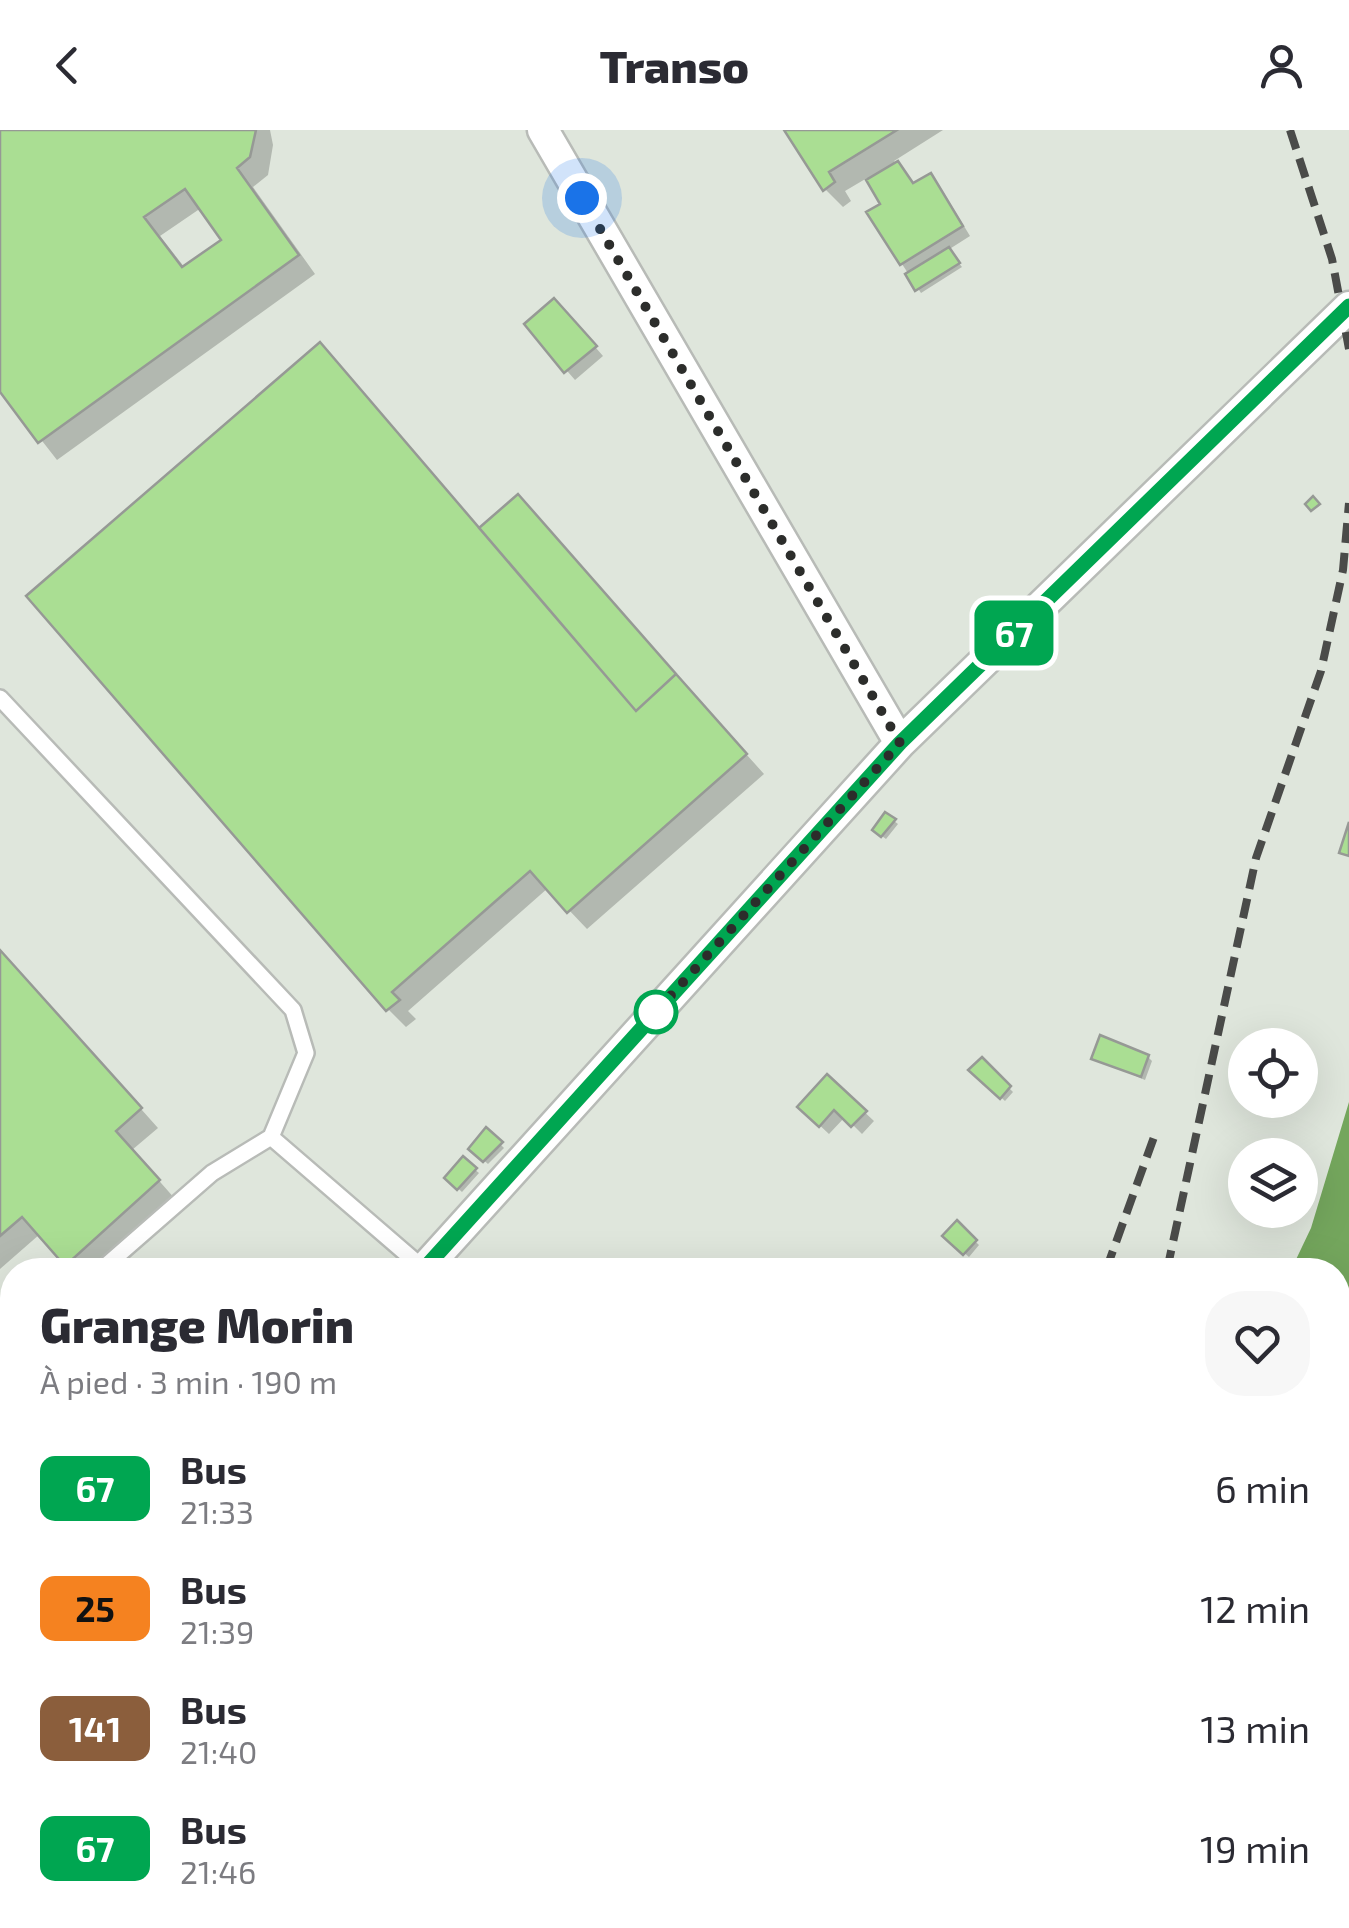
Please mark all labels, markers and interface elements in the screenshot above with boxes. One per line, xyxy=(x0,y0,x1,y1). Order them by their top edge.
icon: back xyxy=(40,38,95,93)
text: Transo xyxy=(600,38,749,92)
icon: person xyxy=(1254,38,1309,93)
your location xyxy=(557,173,607,223)
line badge: 67 xyxy=(969,600,1059,666)
text: 67 xyxy=(994,612,1034,654)
unlabelled marker xyxy=(635,991,677,1033)
map controls xyxy=(1228,1028,1318,1228)
button: locate xyxy=(1228,1028,1318,1118)
button: layers xyxy=(1228,1138,1318,1228)
button: heart xyxy=(1205,1291,1310,1396)
text: Grange Morin xyxy=(40,1295,354,1353)
text: À pied · 3 min · 190 m xyxy=(40,1362,337,1400)
text: Bus xyxy=(180,1446,247,1492)
text: 6 min xyxy=(1215,1465,1310,1511)
text: 67 xyxy=(75,1467,115,1509)
text: 21:33 xyxy=(180,1492,254,1530)
text: Bus xyxy=(180,1566,247,1612)
text: 12 min xyxy=(1200,1585,1310,1631)
text: 25 xyxy=(75,1587,115,1629)
text: 21:39 xyxy=(180,1612,254,1650)
text: Bus xyxy=(180,1686,247,1732)
text: 13 min xyxy=(1200,1705,1310,1751)
text: 141 xyxy=(69,1707,121,1749)
text: 21:40 xyxy=(180,1732,257,1770)
text: Bus xyxy=(180,1806,247,1852)
text: 19 min xyxy=(1200,1825,1310,1871)
text: 67 xyxy=(75,1827,115,1869)
text: 21:46 xyxy=(180,1852,256,1890)

